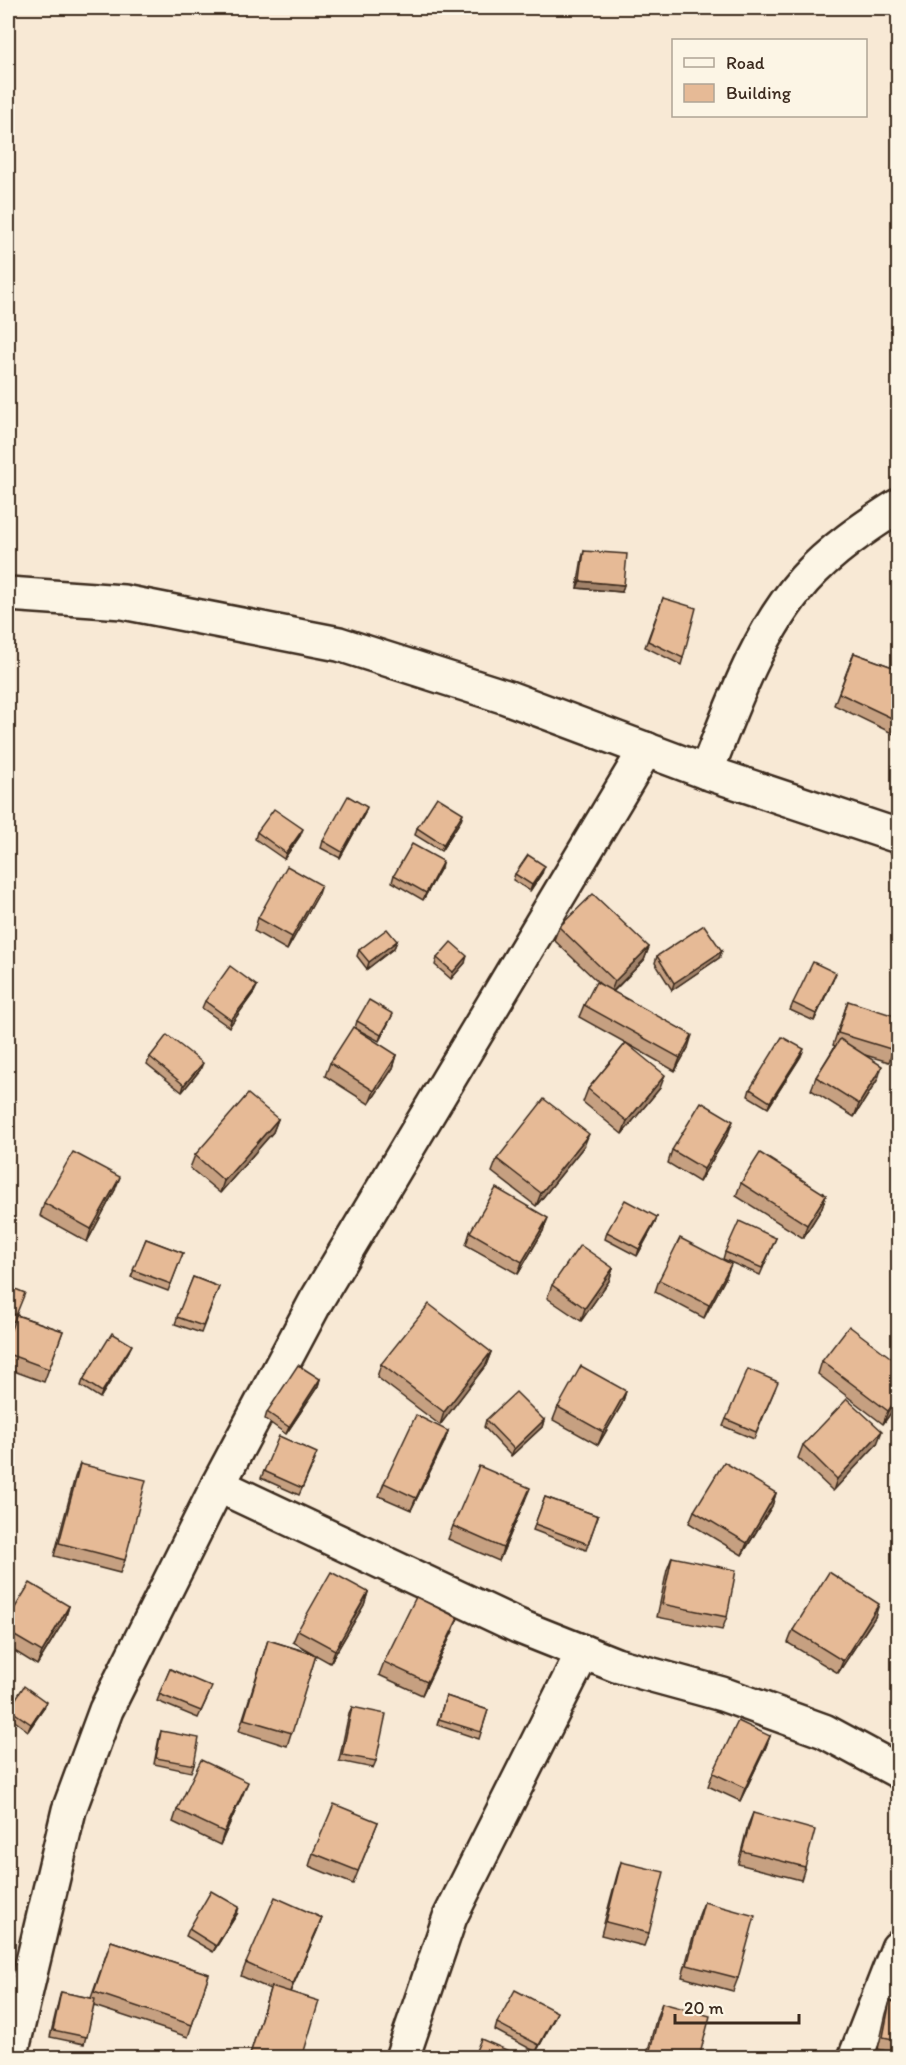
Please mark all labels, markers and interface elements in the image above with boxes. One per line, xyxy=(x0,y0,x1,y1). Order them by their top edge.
legend xyxy=(672,39,867,117)
text: Road xyxy=(726,52,765,74)
text: Building xyxy=(726,82,792,104)
scale bar xyxy=(675,1987,800,2025)
text: 20 m xyxy=(684,1997,724,2019)

